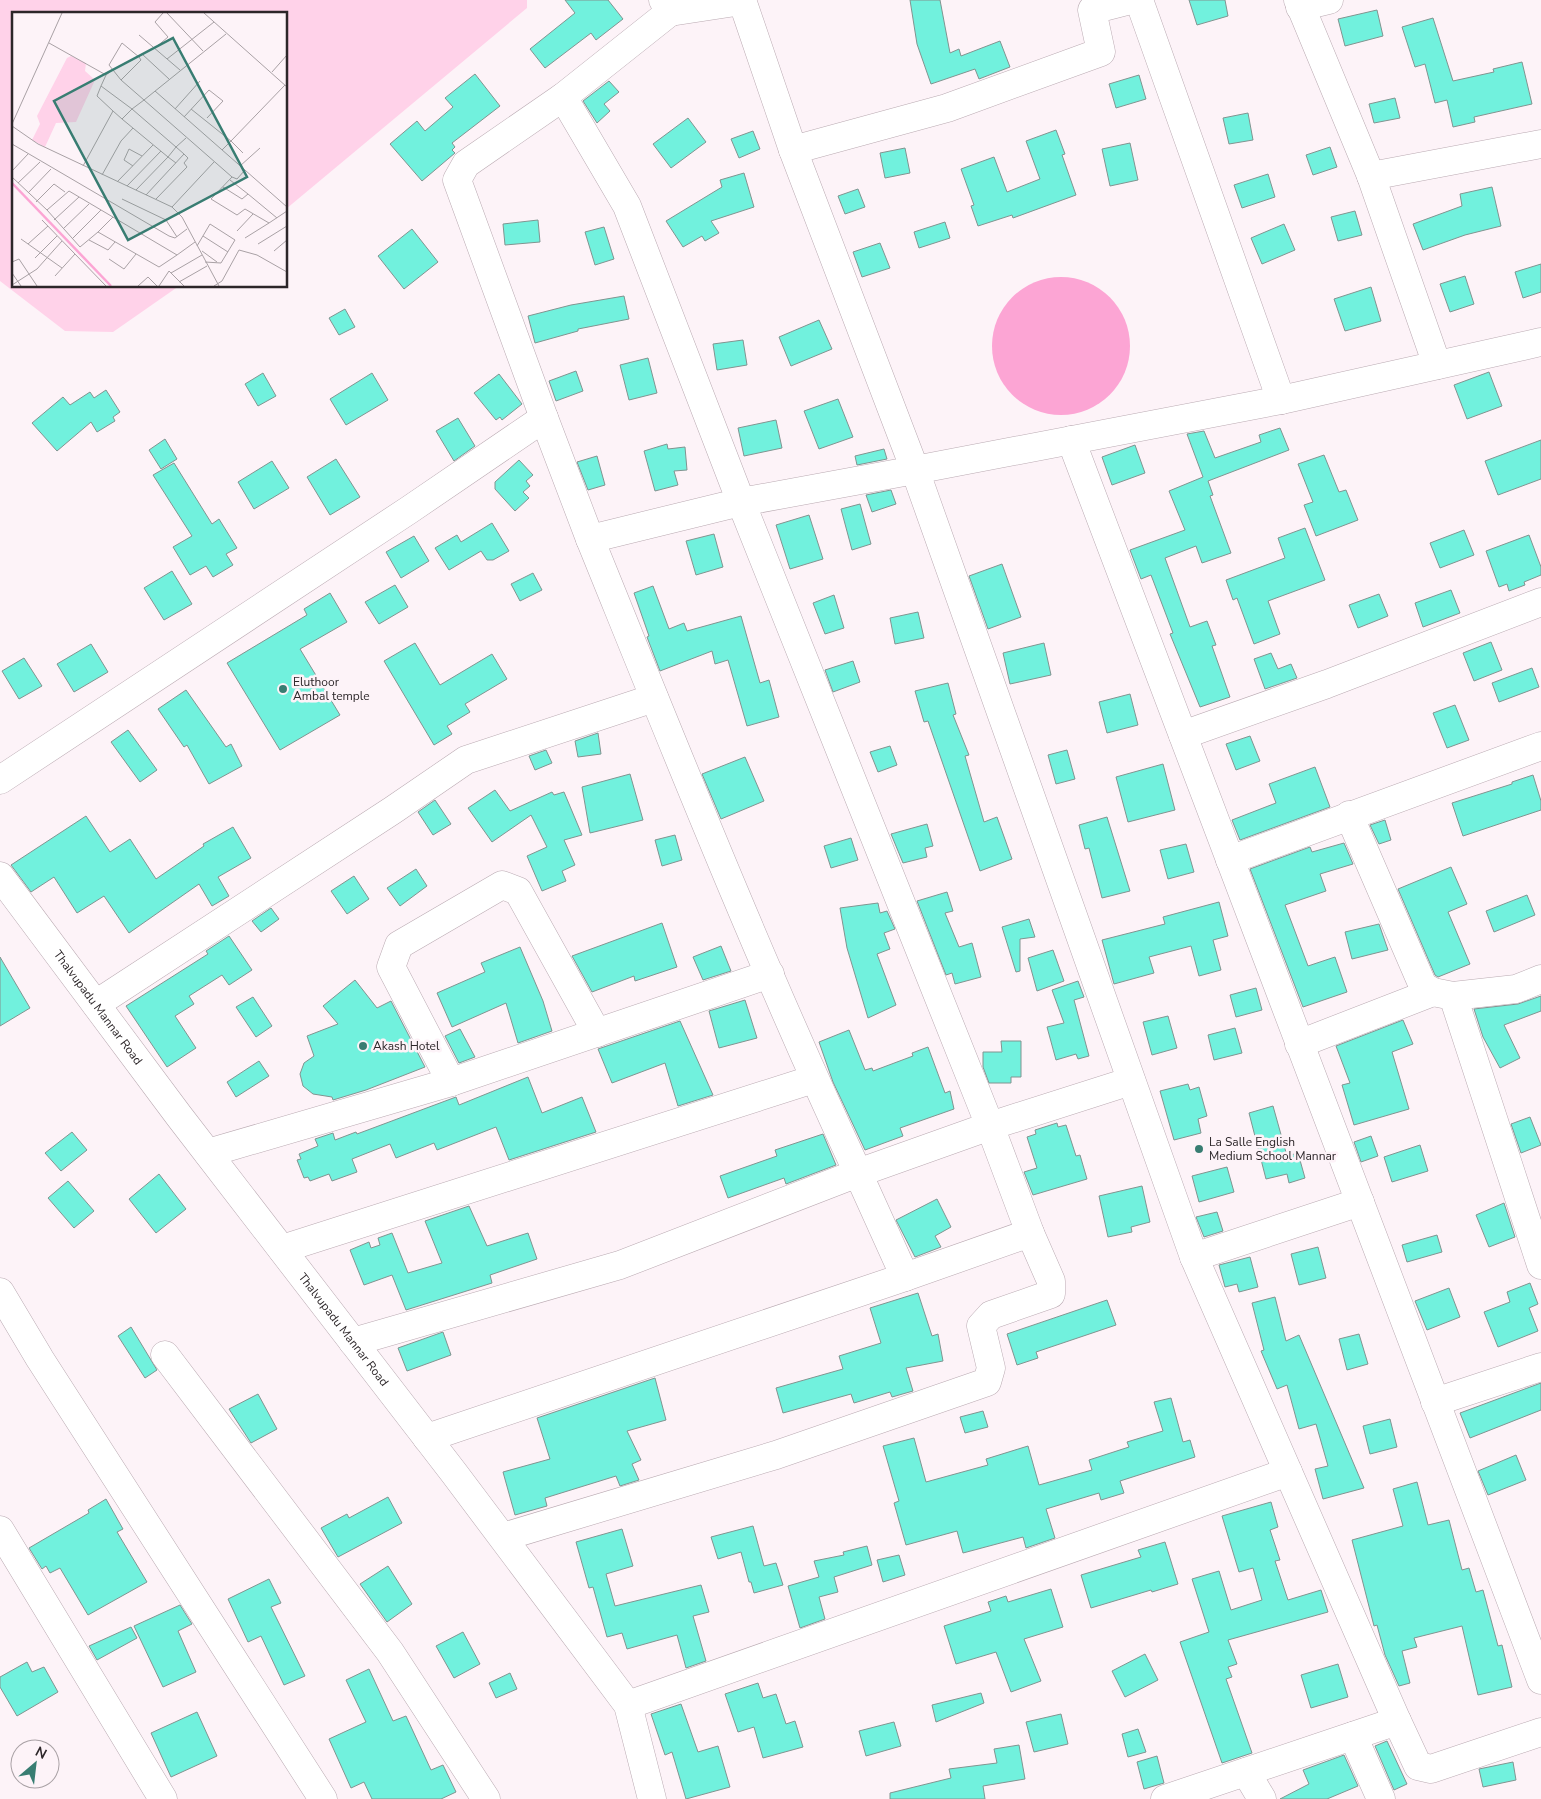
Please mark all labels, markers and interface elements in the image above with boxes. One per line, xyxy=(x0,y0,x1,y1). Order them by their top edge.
inset map xyxy=(12,12,288,288)
place label: Eluthoor Ambal temple xyxy=(293,674,370,704)
marker: Eluthoor Ambal temple xyxy=(277,683,289,695)
street label: Thalvupadu Mannar Road xyxy=(50,947,146,1068)
place label: Akash Hotel xyxy=(373,1038,440,1054)
marker: Akash Hotel xyxy=(357,1040,369,1052)
place label: La Salle English Medium School Mannar xyxy=(1209,1134,1337,1164)
marker: La Salle English Medium School Mannar xyxy=(1193,1143,1205,1155)
street label: Thalvupadu Mannar Road xyxy=(295,1270,392,1390)
north arrow xyxy=(10,1739,60,1789)
text: N xyxy=(32,1742,50,1764)

